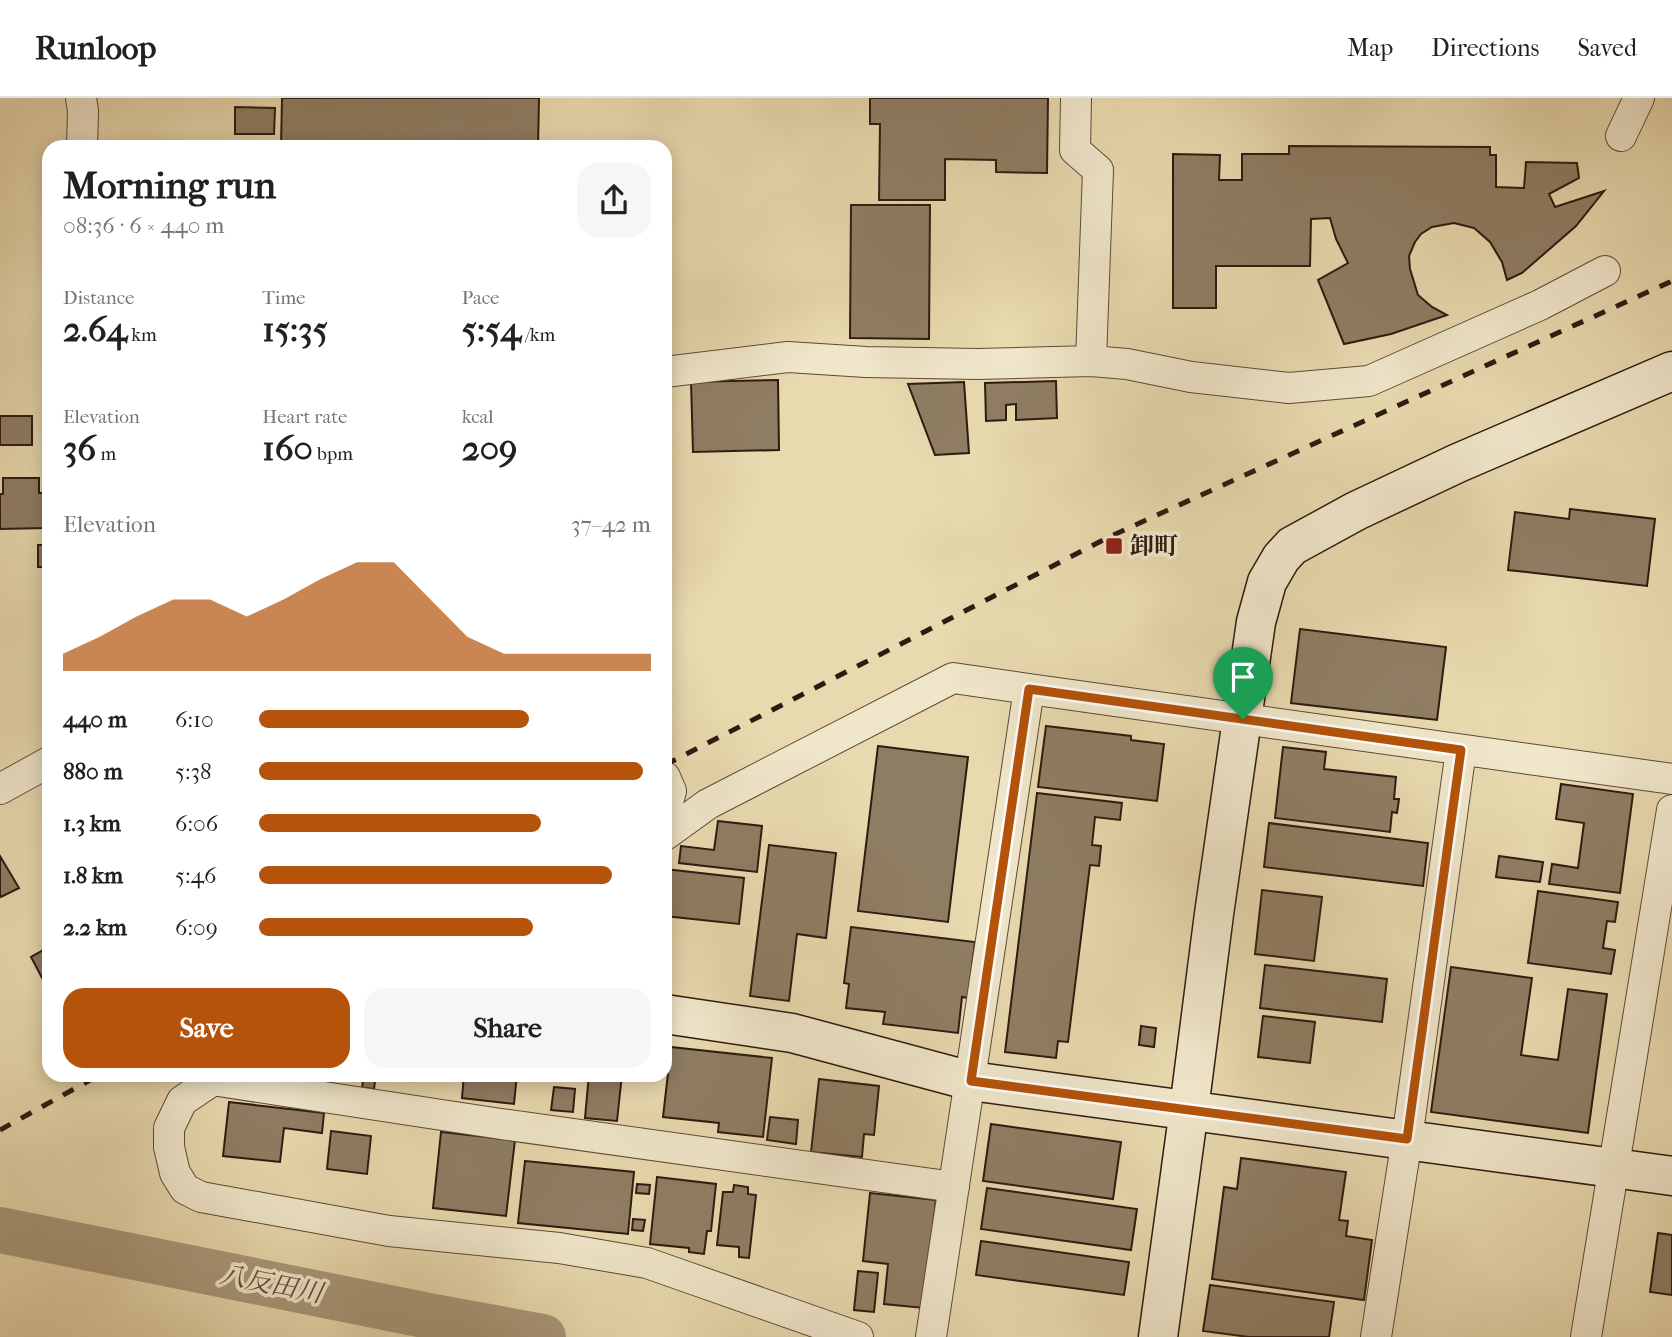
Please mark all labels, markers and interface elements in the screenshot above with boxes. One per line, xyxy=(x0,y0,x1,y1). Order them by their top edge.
text: Runloop xyxy=(35,29,157,68)
text: Map xyxy=(1347,34,1393,62)
text: Directions xyxy=(1431,34,1539,62)
text: Saved xyxy=(1577,34,1637,62)
text: Morning run xyxy=(63,163,276,208)
button: share xyxy=(577,163,651,237)
text: 08:36 · 6 × 440 m xyxy=(63,212,224,239)
text: Distance xyxy=(63,287,134,309)
text: Time xyxy=(262,287,306,309)
text: Pace xyxy=(462,287,500,309)
text: 2.64 xyxy=(63,309,127,350)
text: 15:35 xyxy=(262,309,328,350)
text: 5:54 xyxy=(462,309,521,350)
text: km xyxy=(127,324,157,346)
text: /km xyxy=(521,324,555,346)
text: Elevation xyxy=(63,406,140,428)
text: Heart rate xyxy=(262,406,347,428)
text: kcal xyxy=(462,406,494,428)
text: 36 xyxy=(63,428,96,469)
text: 160 xyxy=(262,428,313,469)
text: 209 xyxy=(462,428,517,469)
text: m xyxy=(96,443,116,465)
text: bpm xyxy=(313,443,353,465)
text: Elevation xyxy=(63,511,156,538)
text: 37–42 m xyxy=(571,511,651,538)
place label: 卸町 xyxy=(1130,532,1178,560)
marker: 卸町 xyxy=(1104,536,1124,556)
pin xyxy=(1213,647,1273,719)
icon: arrive xyxy=(1224,658,1262,696)
text: 440 m xyxy=(63,706,127,733)
text: 6:10 xyxy=(175,706,214,733)
text: 880 m xyxy=(63,758,123,785)
text: 5:38 xyxy=(175,758,212,785)
text: 1.3 km xyxy=(63,810,121,837)
text: 6:06 xyxy=(175,810,218,837)
text: 1.8 km xyxy=(63,862,123,889)
text: 5:46 xyxy=(175,862,217,889)
text: 2.2 km xyxy=(63,914,127,941)
text: 6:09 xyxy=(175,914,218,941)
button: Save xyxy=(63,988,350,1068)
button: Share xyxy=(364,988,651,1068)
water label: 八反田川 xyxy=(217,1259,328,1310)

